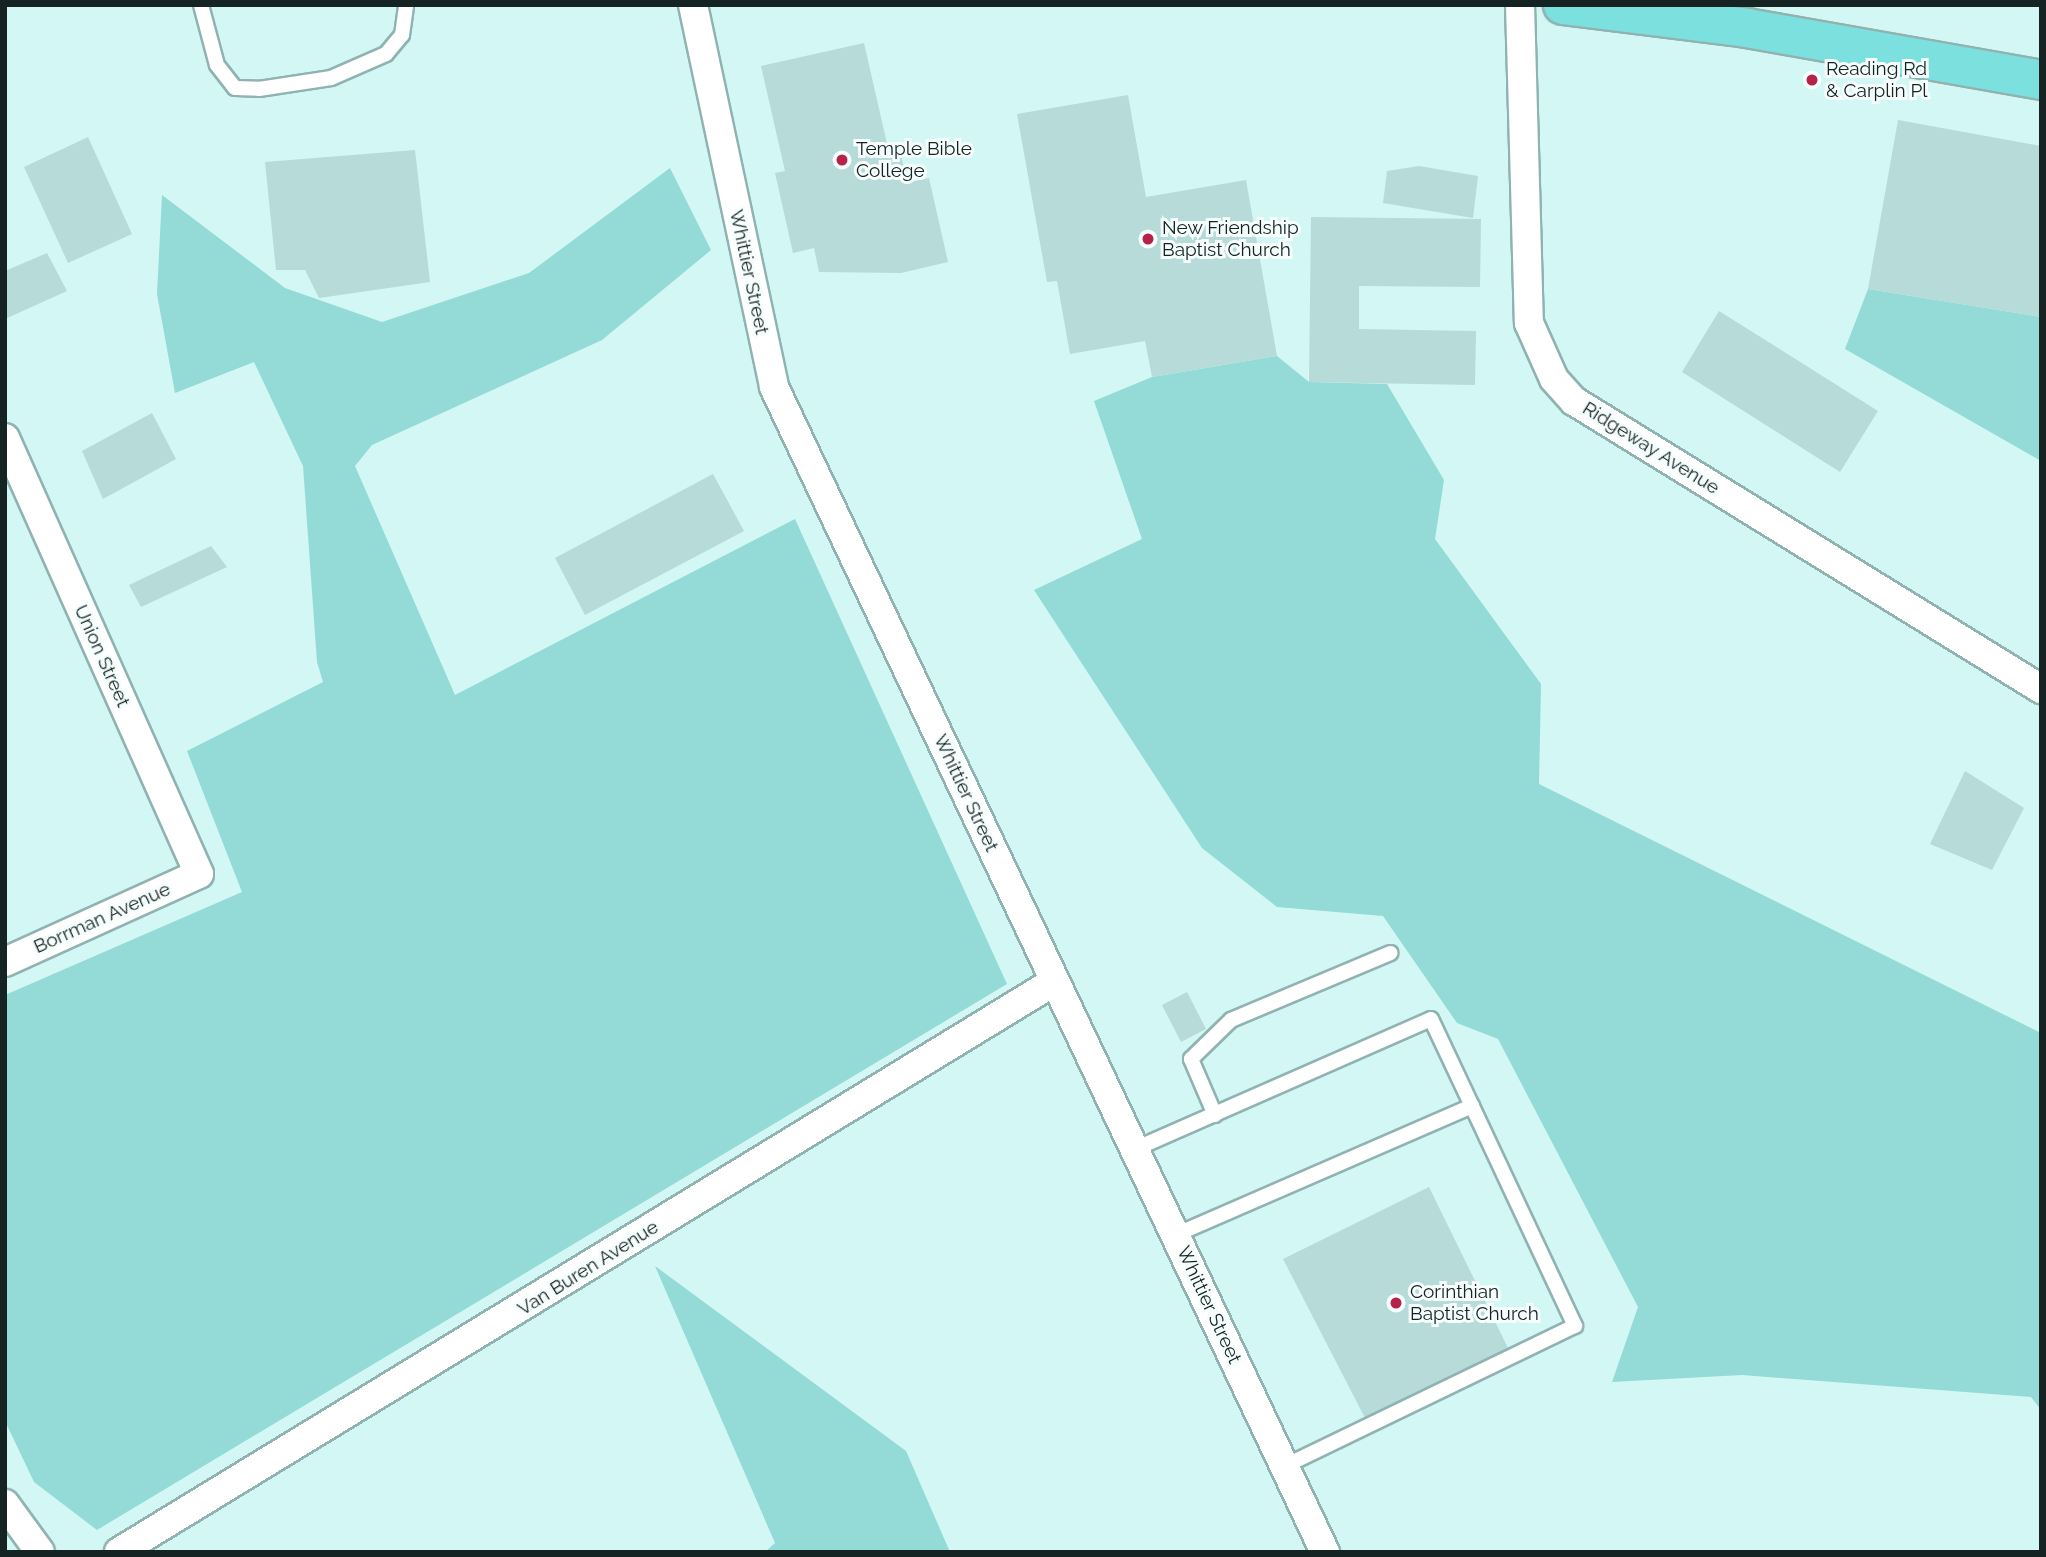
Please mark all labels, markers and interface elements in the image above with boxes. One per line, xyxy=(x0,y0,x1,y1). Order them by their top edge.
place label: Reading Rd & Carplin Pl xyxy=(1826,58,1928,102)
marker: Reading Rd & Carplin Pl xyxy=(1804,72,1820,88)
place label: Temple Bible College xyxy=(856,138,972,182)
marker: Temple Bible College xyxy=(834,152,850,168)
street label: Whittier Street xyxy=(725,207,773,337)
place label: New Friendship Baptist Church xyxy=(1162,217,1299,261)
marker: New Friendship Baptist Church xyxy=(1140,231,1156,247)
street label: Ridgeway Avenue xyxy=(1578,396,1724,500)
street label: Union Street xyxy=(69,601,135,711)
street label: Whittier Street xyxy=(929,730,1003,856)
street label: Borrman Avenue xyxy=(30,878,174,958)
street label: Van Buren Avenue xyxy=(513,1215,663,1321)
street label: Whittier Street xyxy=(1172,1242,1246,1368)
place label: Corinthian Baptist Church xyxy=(1410,1281,1539,1325)
marker: Corinthian Baptist Church xyxy=(1388,1295,1404,1311)

